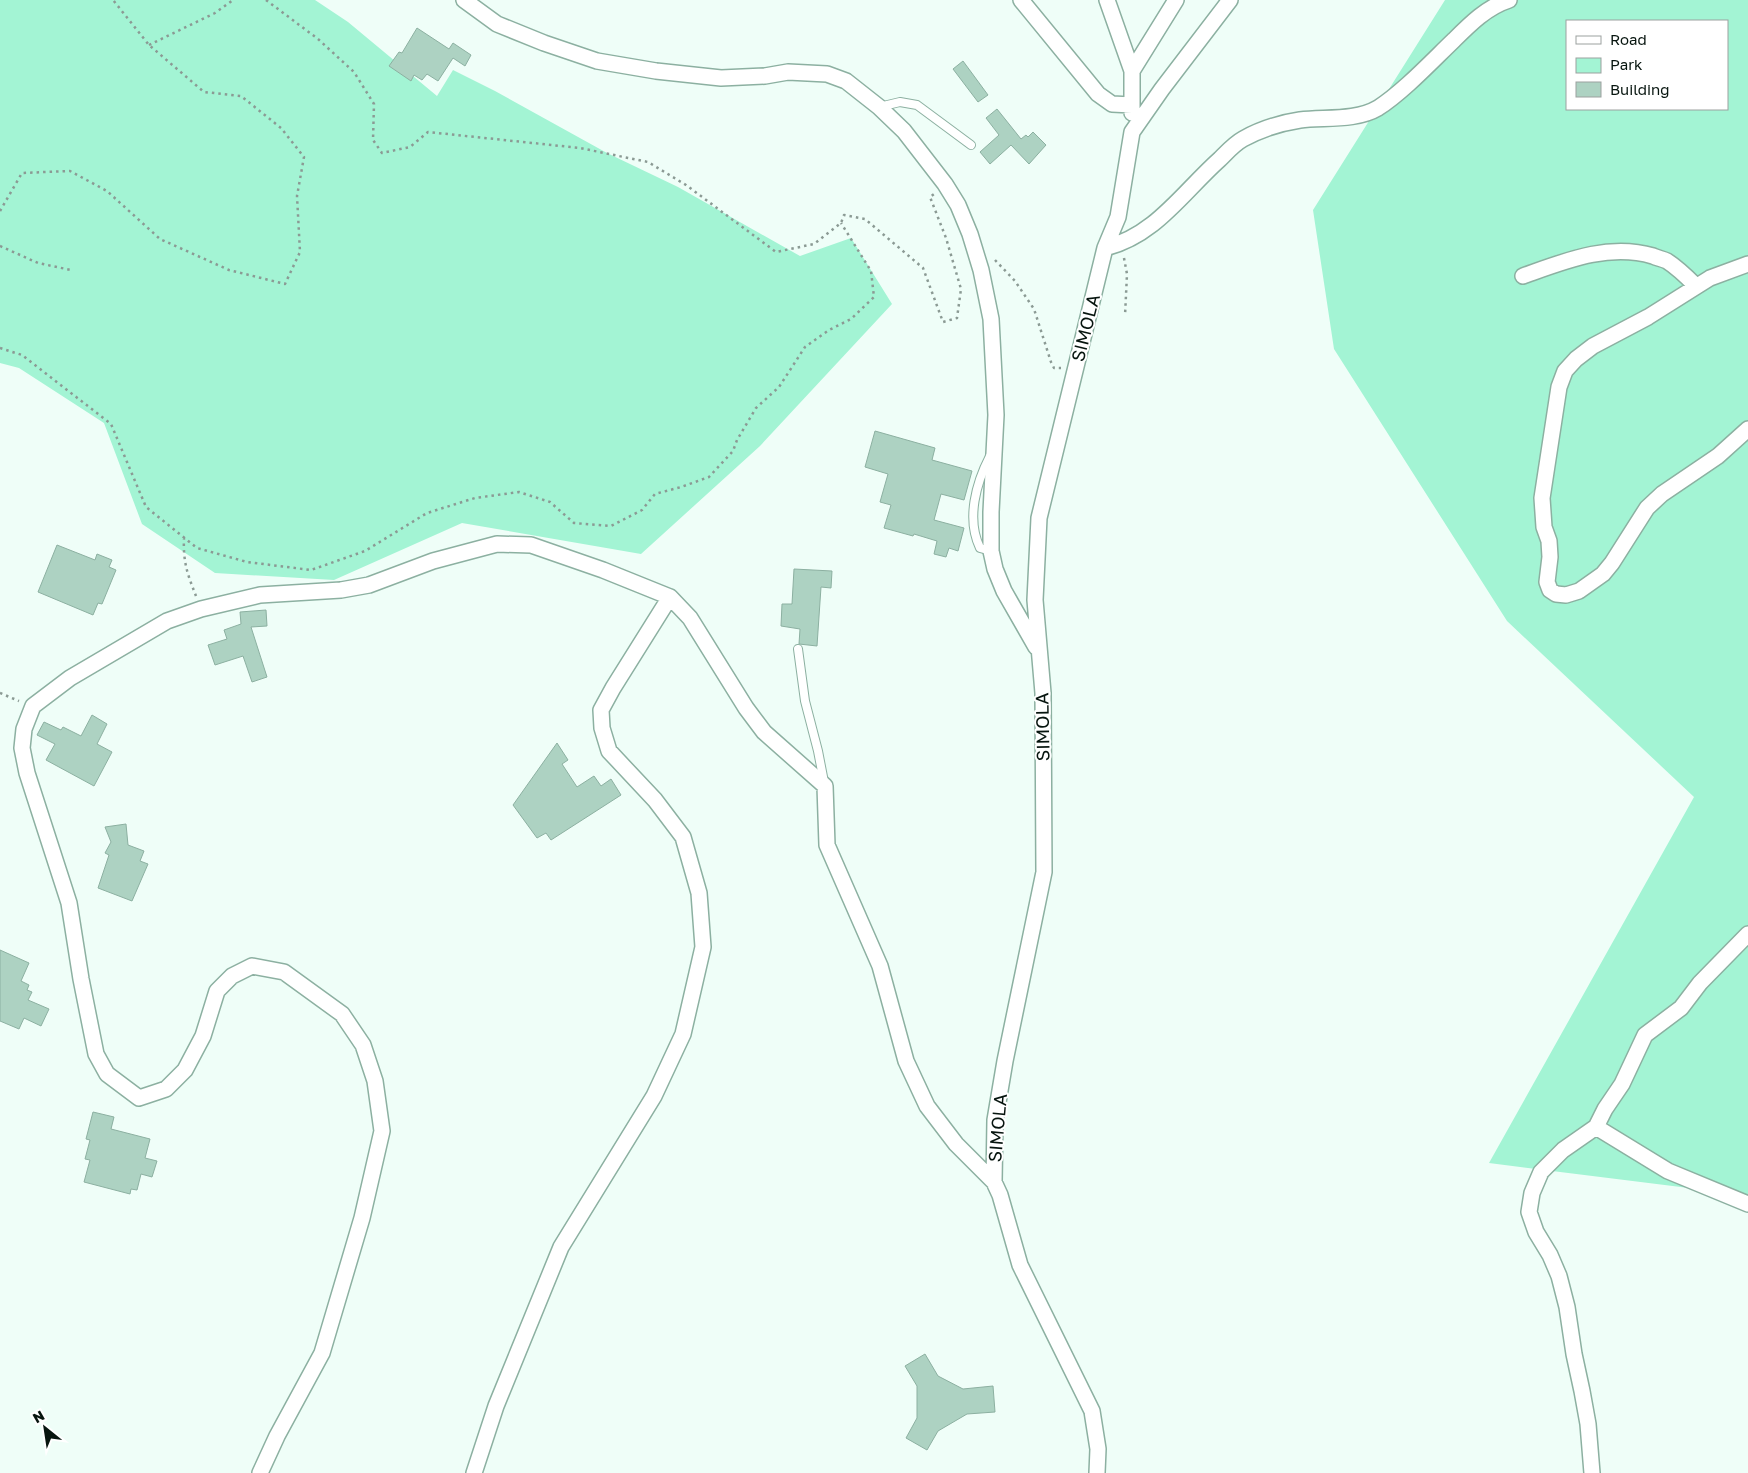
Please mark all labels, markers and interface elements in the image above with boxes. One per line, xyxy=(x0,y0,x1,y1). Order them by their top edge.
legend xyxy=(1566,20,1728,110)
text: Road xyxy=(1610,30,1647,48)
text: Park xyxy=(1610,55,1643,73)
text: Building xyxy=(1610,80,1670,98)
street label: SIMOLA xyxy=(1066,292,1104,364)
street label: SIMOLA xyxy=(1030,692,1054,762)
street label: SIMOLA xyxy=(983,1093,1011,1163)
north arrow xyxy=(20,1403,70,1453)
text: N xyxy=(29,1406,47,1426)

